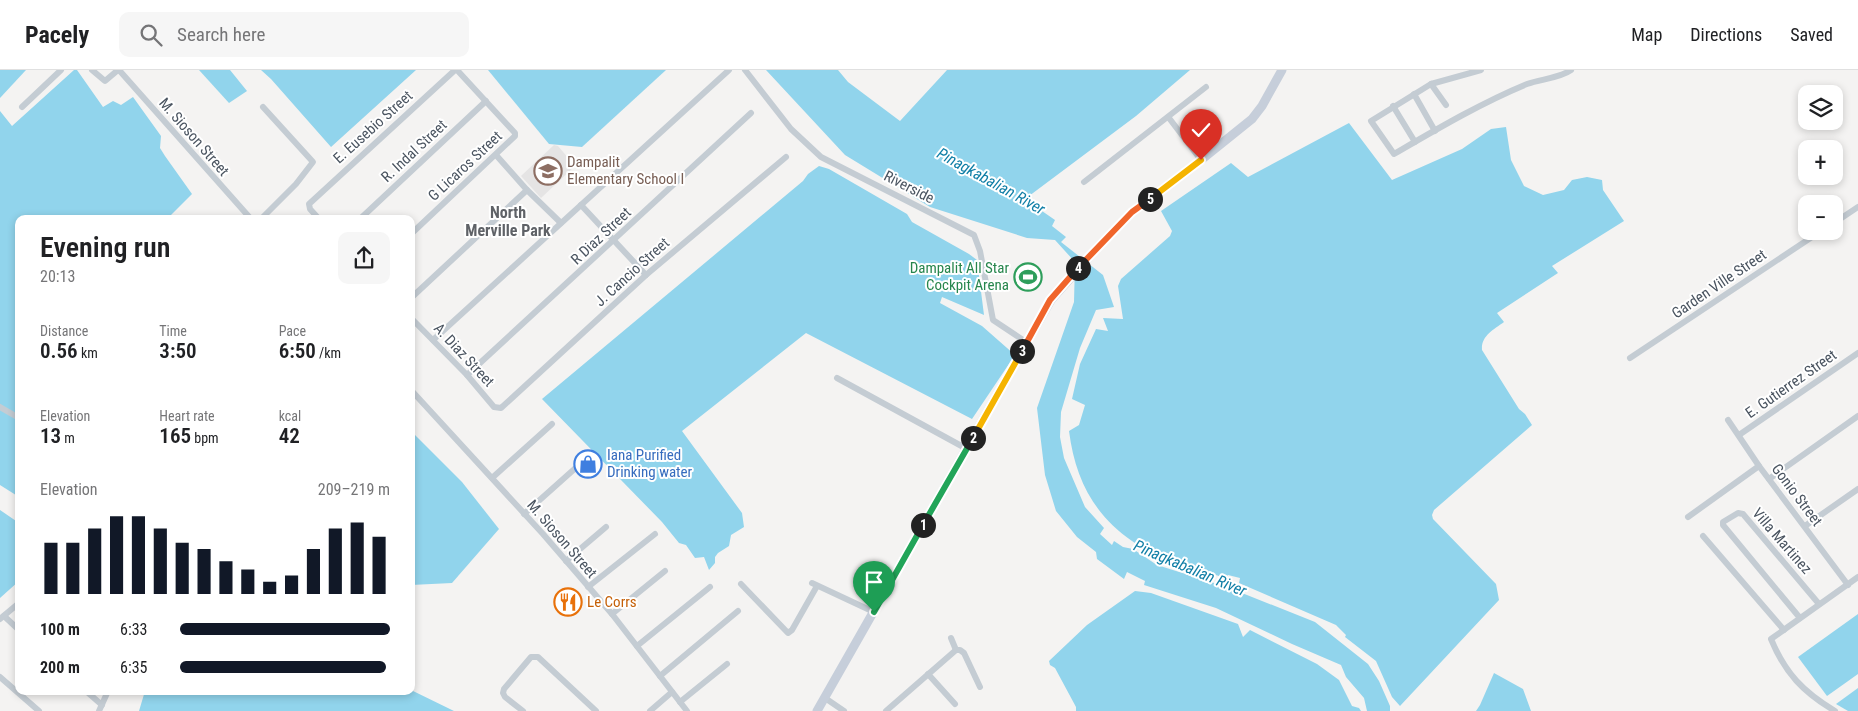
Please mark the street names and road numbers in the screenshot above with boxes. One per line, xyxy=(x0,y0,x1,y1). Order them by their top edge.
street label: E. Eusebio Street xyxy=(330,87,416,167)
street label: M. Sioson Street xyxy=(155,94,233,180)
street label: R. Indal Street xyxy=(377,116,451,186)
street label: G Licaros Street xyxy=(424,127,506,205)
street label: Riverside xyxy=(881,167,937,207)
street label: R Diaz Street xyxy=(567,204,635,268)
street label: J. Cancio Street xyxy=(591,234,673,310)
street label: Garden Ville Street xyxy=(1668,246,1770,322)
street label: A. Diaz Street xyxy=(430,319,498,391)
street label: E. Gutierrez Street xyxy=(1742,346,1840,422)
street label: Gonio Street xyxy=(1768,460,1826,530)
street label: M. Sioson Street xyxy=(523,496,601,582)
street label: Villa Martinez xyxy=(1748,504,1816,578)

